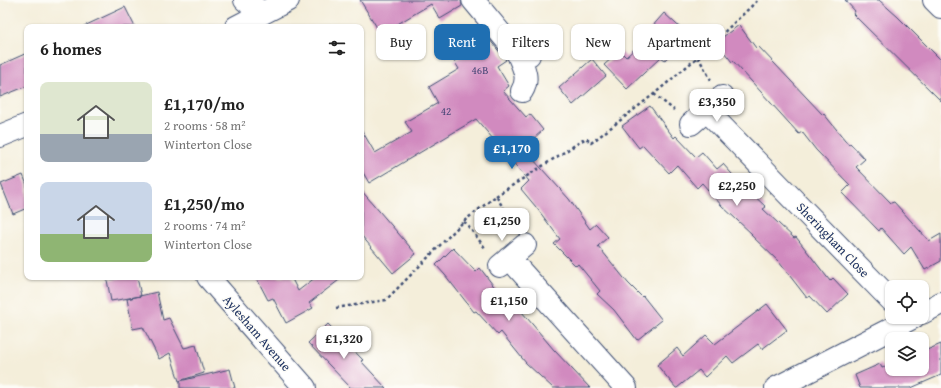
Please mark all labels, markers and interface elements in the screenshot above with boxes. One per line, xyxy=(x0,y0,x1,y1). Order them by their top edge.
chip: Buy xyxy=(376,24,426,60)
chip: Rent xyxy=(434,24,490,60)
chip: Filters xyxy=(498,24,563,60)
chip: New xyxy=(571,24,625,60)
chip: Apartment xyxy=(633,24,725,60)
text: 6 homes xyxy=(40,36,102,61)
icon: filters xyxy=(326,37,348,59)
house number: 46B xyxy=(472,62,488,78)
pin: £3,350 xyxy=(684,89,750,123)
text: £1,170/mo xyxy=(164,91,245,116)
text: £3,350 xyxy=(698,92,736,111)
icon: home xyxy=(72,98,120,146)
house number: 42 xyxy=(441,103,451,119)
text: 2 rooms · 58 m² xyxy=(164,116,246,135)
text: Winterton Close xyxy=(164,135,252,154)
pin: £1,170 xyxy=(479,136,545,170)
text: £1,170 xyxy=(493,139,531,158)
pin: £2,250 xyxy=(704,173,770,207)
text: £2,250 xyxy=(718,176,756,195)
text: £1,250/mo xyxy=(164,191,245,216)
icon: home xyxy=(72,198,120,246)
street label: Sheringham Close xyxy=(792,198,874,282)
pin: £1,250 xyxy=(469,208,535,242)
text: £1,250 xyxy=(483,211,521,230)
text: 2 rooms · 74 m² xyxy=(164,216,246,235)
text: Winterton Close xyxy=(164,235,252,254)
map controls xyxy=(885,280,929,376)
button: locate xyxy=(885,280,929,324)
pin: £1,150 xyxy=(476,288,542,322)
street label: Aylesham Avenue xyxy=(218,291,296,375)
text: £1,150 xyxy=(490,291,528,310)
pin: £1,320 xyxy=(311,326,377,360)
text: £1,320 xyxy=(325,329,363,348)
button: layers xyxy=(885,332,929,376)

